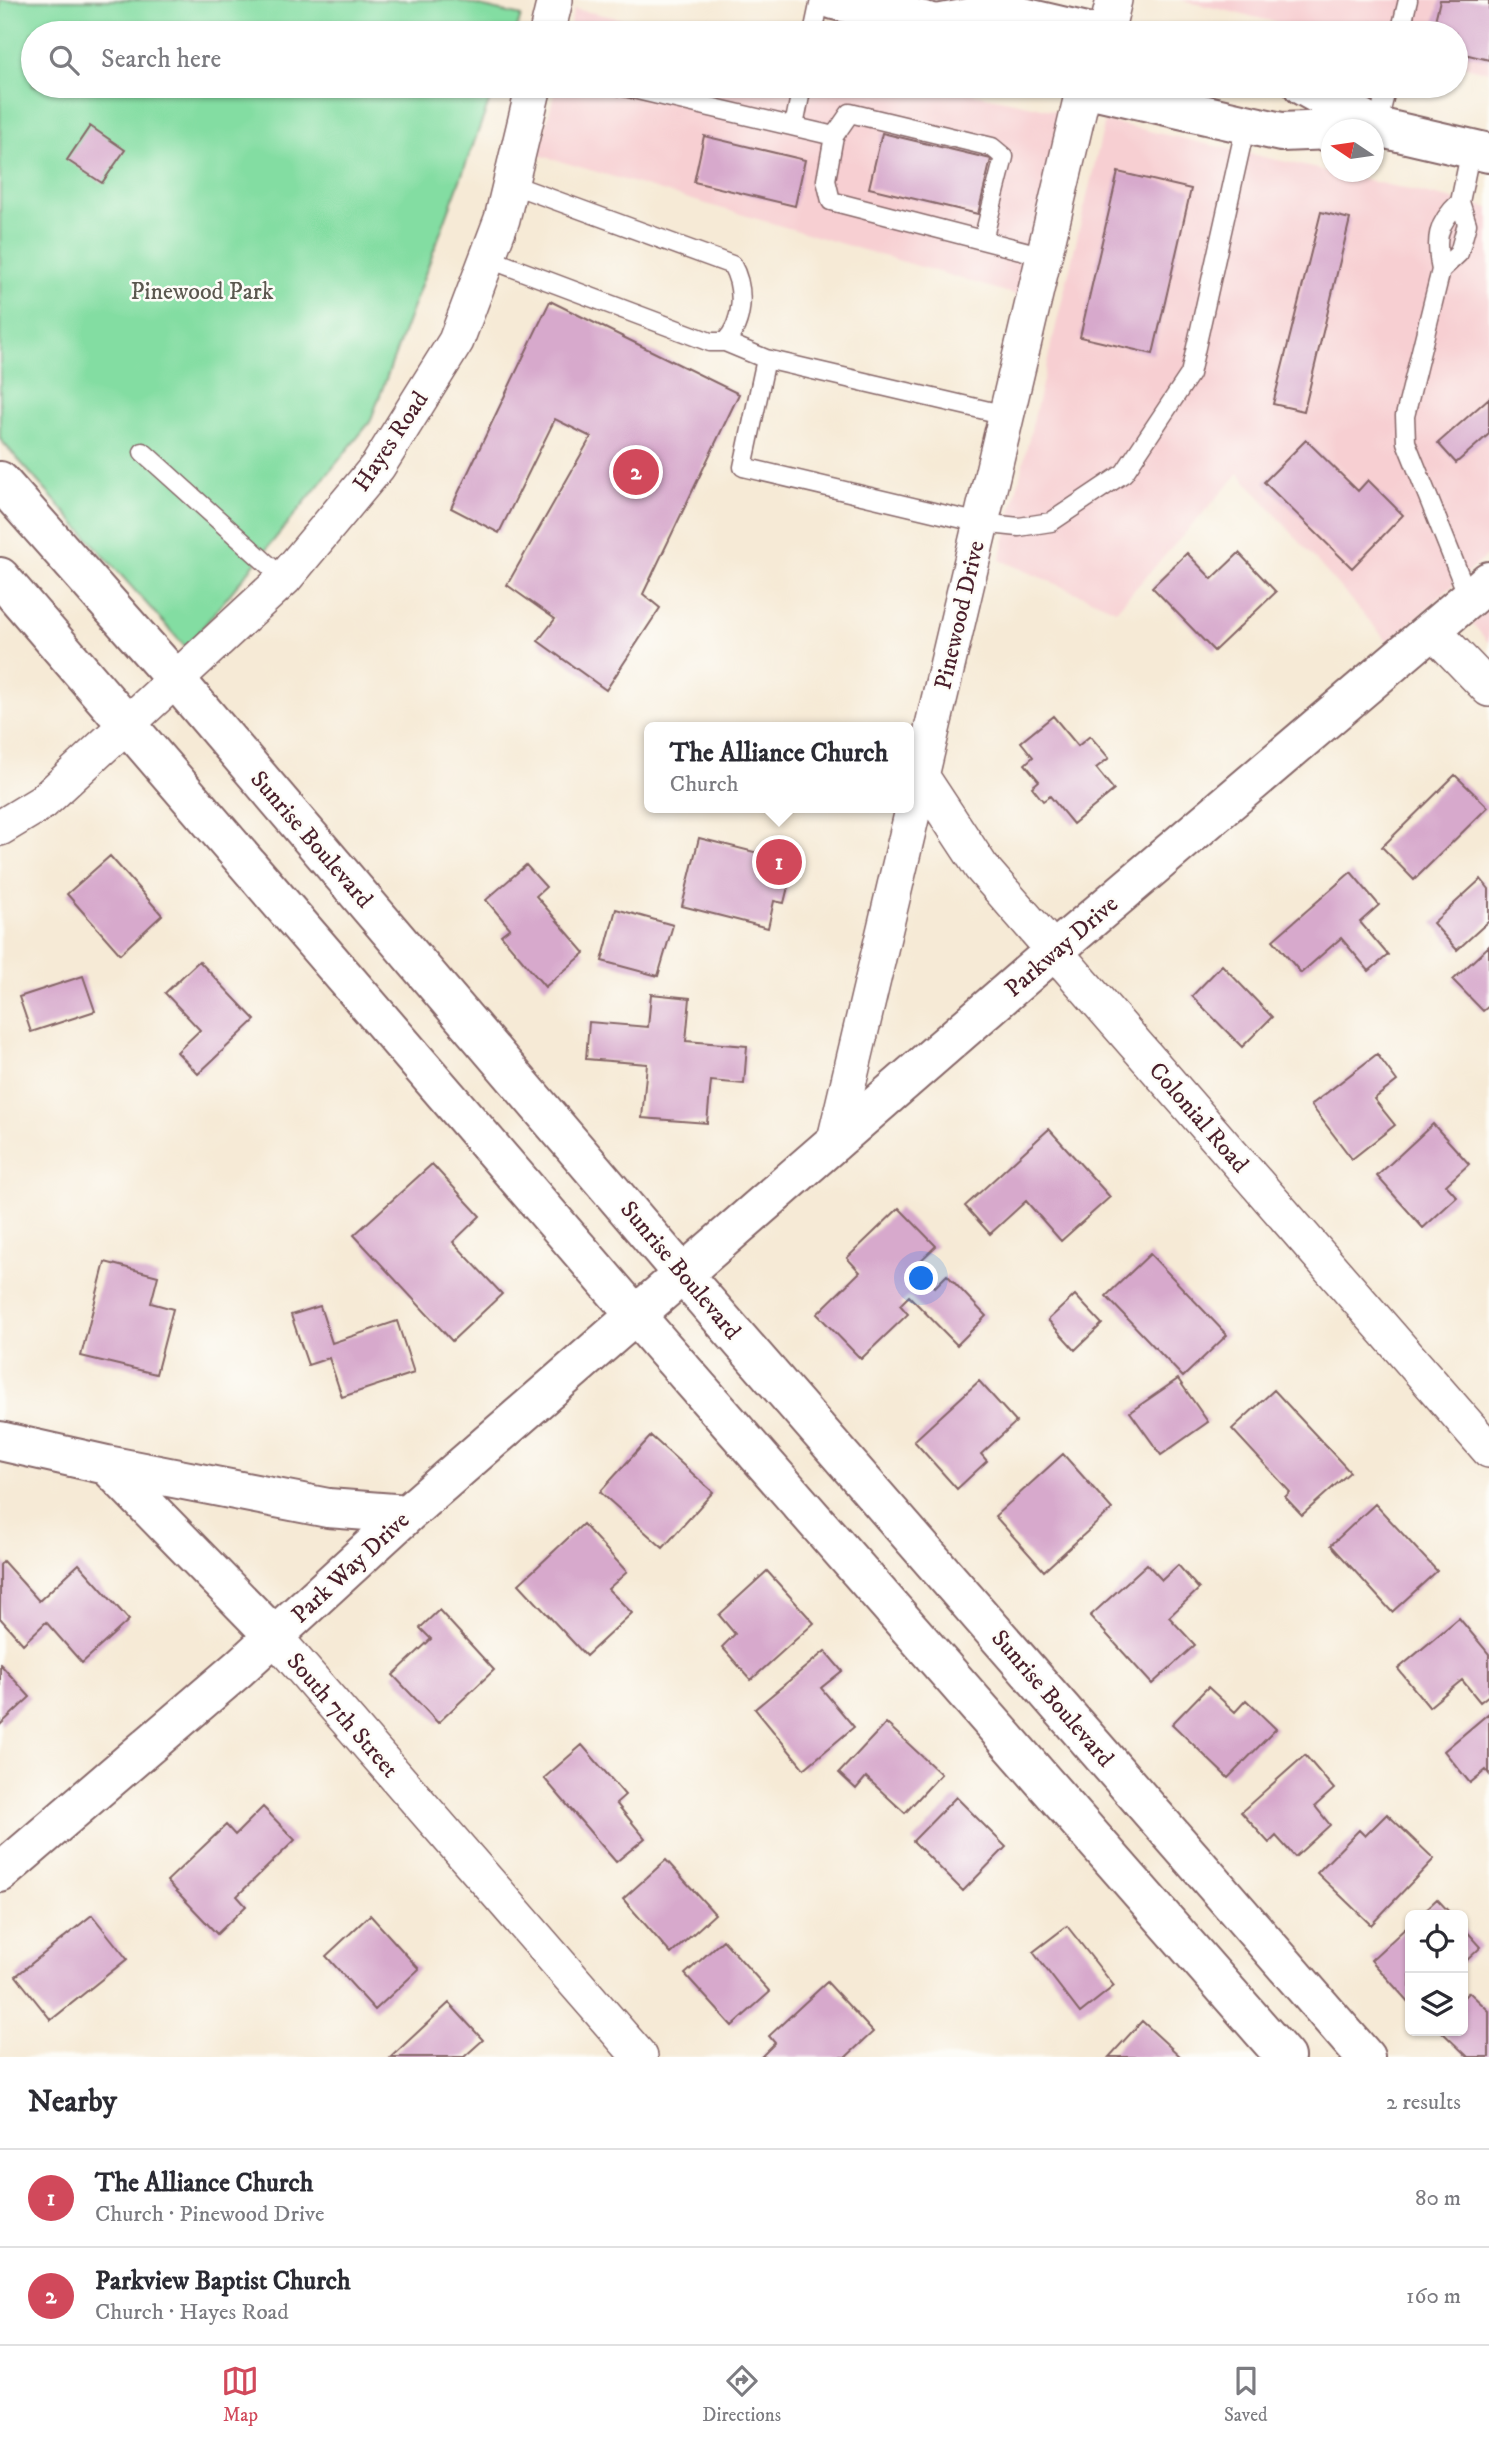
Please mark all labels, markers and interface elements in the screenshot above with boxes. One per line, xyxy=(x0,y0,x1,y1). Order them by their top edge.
search box xyxy=(21,21,1468,98)
icon: search xyxy=(45,41,83,79)
text: Search here xyxy=(101,43,221,76)
north arrow xyxy=(1321,119,1384,182)
park label: Pinewood Park xyxy=(130,277,274,307)
street label: Hayes Road xyxy=(346,386,435,497)
pin: 2 xyxy=(613,446,659,498)
street label: Pinewood Drive xyxy=(928,538,992,693)
popup xyxy=(644,722,914,813)
text: The Alliance Church xyxy=(670,737,888,770)
street label: Sunrise Boulevard xyxy=(243,765,379,914)
text: Church xyxy=(670,770,739,799)
pin: 1 xyxy=(756,836,802,888)
street label: Parkway Drive xyxy=(999,889,1124,1004)
street label: Colonial Road xyxy=(1142,1056,1255,1179)
street label: Sunrise Boulevard xyxy=(613,1195,747,1346)
your location xyxy=(904,1261,938,1295)
street label: Park Way Drive xyxy=(285,1505,416,1630)
street label: Sunrise Boulevard xyxy=(984,1624,1120,1773)
street label: South 7th Street xyxy=(280,1647,405,1785)
map controls xyxy=(1405,1910,1468,2036)
button: locate xyxy=(1405,1910,1468,1973)
button: layers xyxy=(1405,1973,1468,2036)
text: Nearby xyxy=(28,2084,117,2121)
text: 2 results xyxy=(1386,2088,1461,2117)
text: The Alliance Church xyxy=(95,2167,313,2200)
text: 1 xyxy=(47,2184,55,2213)
text: 80 m xyxy=(1415,2184,1461,2213)
text: Church · Pinewood Drive xyxy=(95,2200,325,2229)
text: Parkview Baptist Church xyxy=(95,2265,351,2298)
text: 2 xyxy=(45,2282,57,2311)
text: 160 m xyxy=(1406,2282,1461,2311)
text: Church · Hayes Road xyxy=(95,2298,289,2327)
tab: Map xyxy=(221,2362,259,2427)
tab: Directions xyxy=(702,2362,781,2427)
tab: Saved xyxy=(1224,2362,1268,2427)

